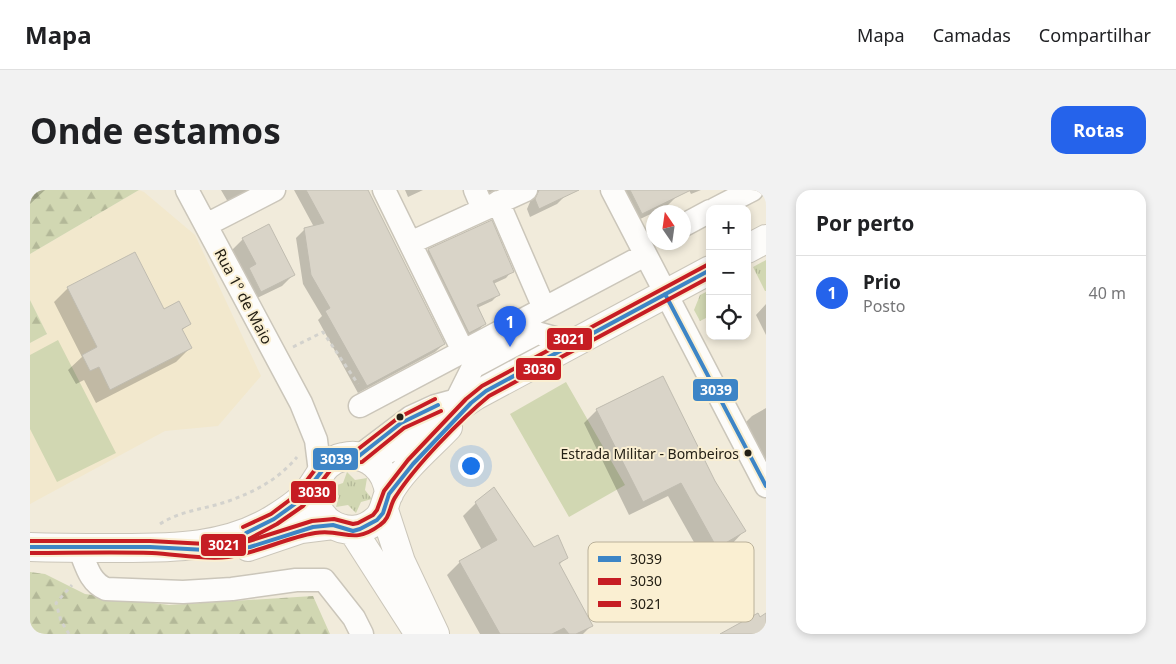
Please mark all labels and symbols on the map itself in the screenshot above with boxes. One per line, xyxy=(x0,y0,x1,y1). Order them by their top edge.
north arrow xyxy=(646,205,691,250)
street label: Rua 1º de Maio xyxy=(210,245,278,347)
pin: 1 xyxy=(494,306,526,347)
line badge: 3021 xyxy=(546,327,593,351)
text: 3021 xyxy=(553,329,585,348)
line badge: 3030 xyxy=(515,357,562,381)
text: 3030 xyxy=(523,359,555,378)
line badge: 3039 xyxy=(692,378,739,402)
text: 3039 xyxy=(700,380,732,399)
unlabelled marker xyxy=(395,412,405,422)
place label: Estrada Militar - Bombeiros xyxy=(561,444,739,463)
line badge: 3039 xyxy=(312,447,359,471)
marker: Estrada Militar - Bombeiros xyxy=(743,448,753,458)
text: 3039 xyxy=(320,449,352,468)
your location xyxy=(458,453,484,479)
line badge: 3030 xyxy=(290,480,337,504)
text: 3030 xyxy=(298,482,330,501)
line badge: 3021 xyxy=(200,533,247,557)
text: 3021 xyxy=(208,535,240,554)
legend xyxy=(588,542,754,622)
text: 3039 xyxy=(630,549,662,568)
text: 3030 xyxy=(630,571,662,590)
text: 3021 xyxy=(630,594,662,613)

